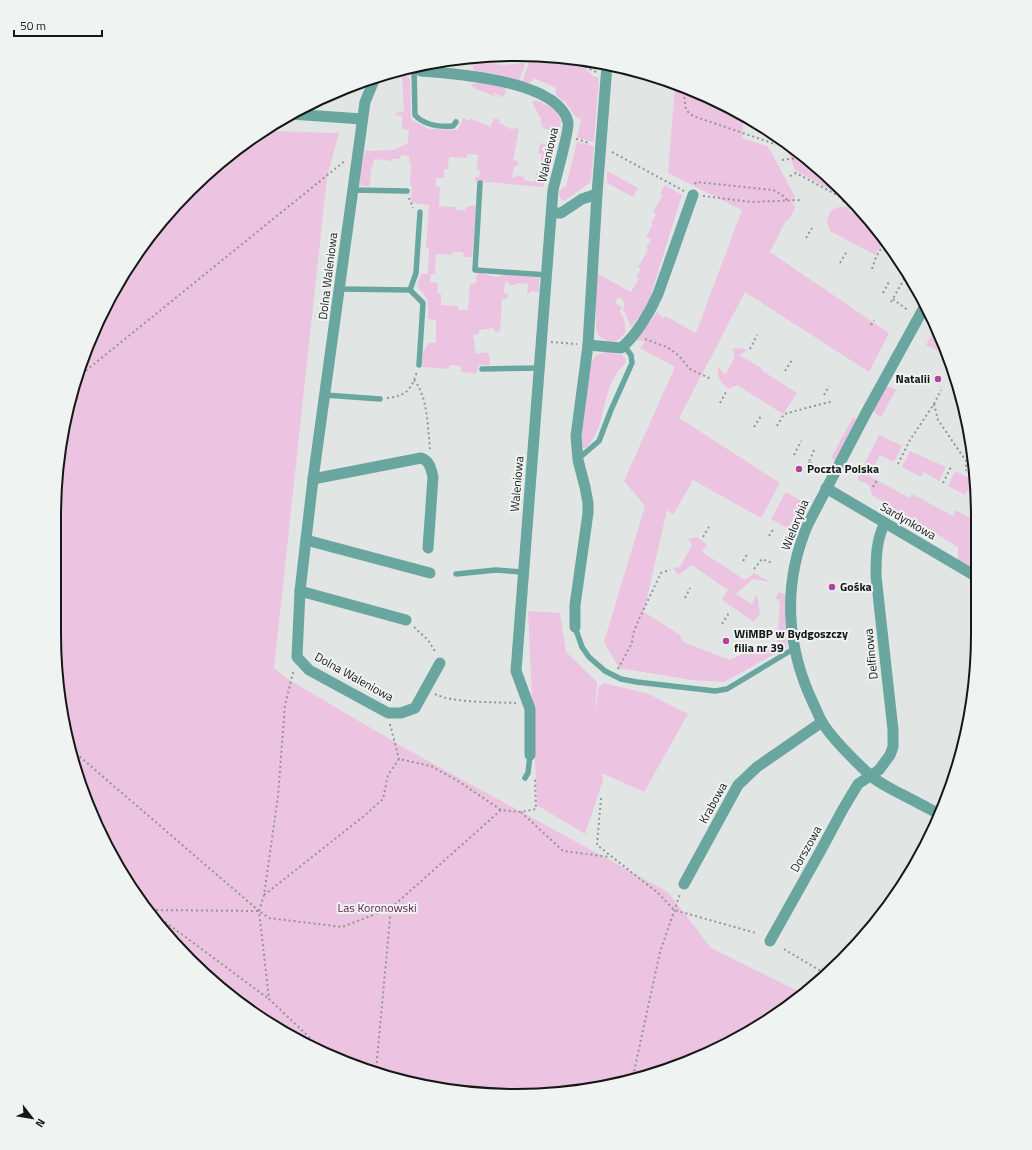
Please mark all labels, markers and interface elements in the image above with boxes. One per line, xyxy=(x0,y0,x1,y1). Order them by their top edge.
scale bar xyxy=(14,12,102,38)
text: 50 m xyxy=(20,16,46,35)
street label: Waleniowa xyxy=(532,126,563,184)
street label: Dolna Waleniowa xyxy=(313,231,342,321)
place label: Natalii xyxy=(896,369,930,388)
marker: Natalii xyxy=(933,374,943,384)
street label: Waleniowa xyxy=(505,455,528,513)
place label: Poczta Polska xyxy=(807,459,879,478)
marker: Poczta Polska xyxy=(794,464,804,474)
street label: Wielorybia xyxy=(776,497,813,553)
street label: Sardynkowa xyxy=(877,497,940,544)
place label: Gośka xyxy=(840,577,872,596)
marker: Gośka xyxy=(827,582,837,592)
place label: WiMBP w Bydgoszczy filia nr 39 xyxy=(734,624,848,657)
street label: Delfinowa xyxy=(858,628,883,680)
marker: WiMBP w Bydgoszczy filia nr 39 xyxy=(721,636,731,646)
street label: Dolna Waleniowa xyxy=(311,647,397,706)
street label: Krabowa xyxy=(693,779,732,827)
street label: Dorszowa xyxy=(785,822,826,875)
park label: Las Koronowski xyxy=(337,898,417,917)
north arrow xyxy=(12,1098,52,1138)
text: N xyxy=(32,1116,49,1131)

